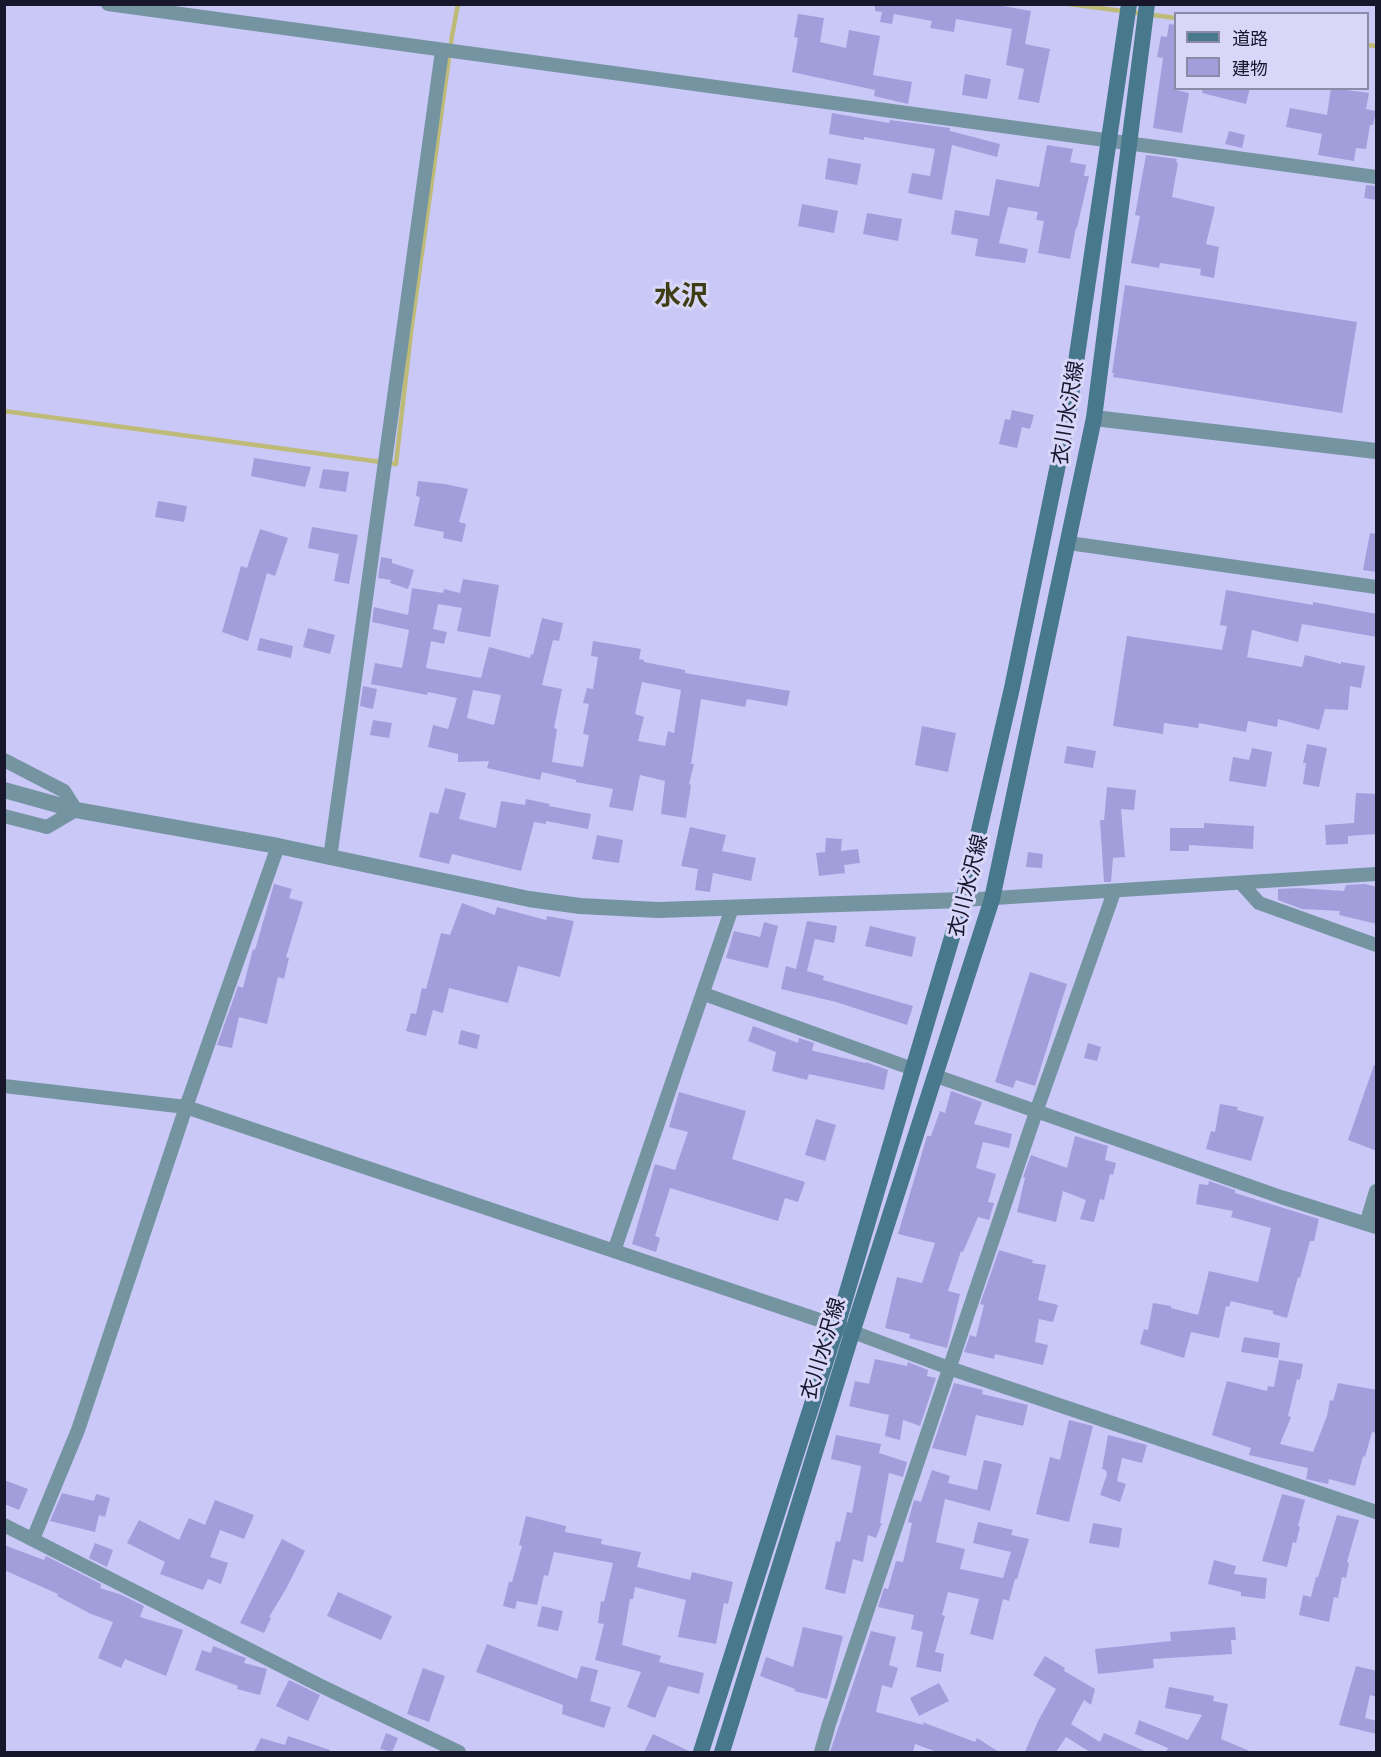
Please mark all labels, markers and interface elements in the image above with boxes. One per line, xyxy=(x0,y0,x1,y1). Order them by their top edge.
legend xyxy=(1174,12,1369,90)
text: 道路 xyxy=(1232,29,1268,49)
text: 建物 xyxy=(1232,59,1268,79)
district label: 水沢 xyxy=(654,282,708,314)
street label: 衣川水沢線 xyxy=(1048,359,1090,467)
street label: 衣川水沢線 xyxy=(944,832,994,940)
street label: 衣川水沢線 xyxy=(797,1295,851,1403)

